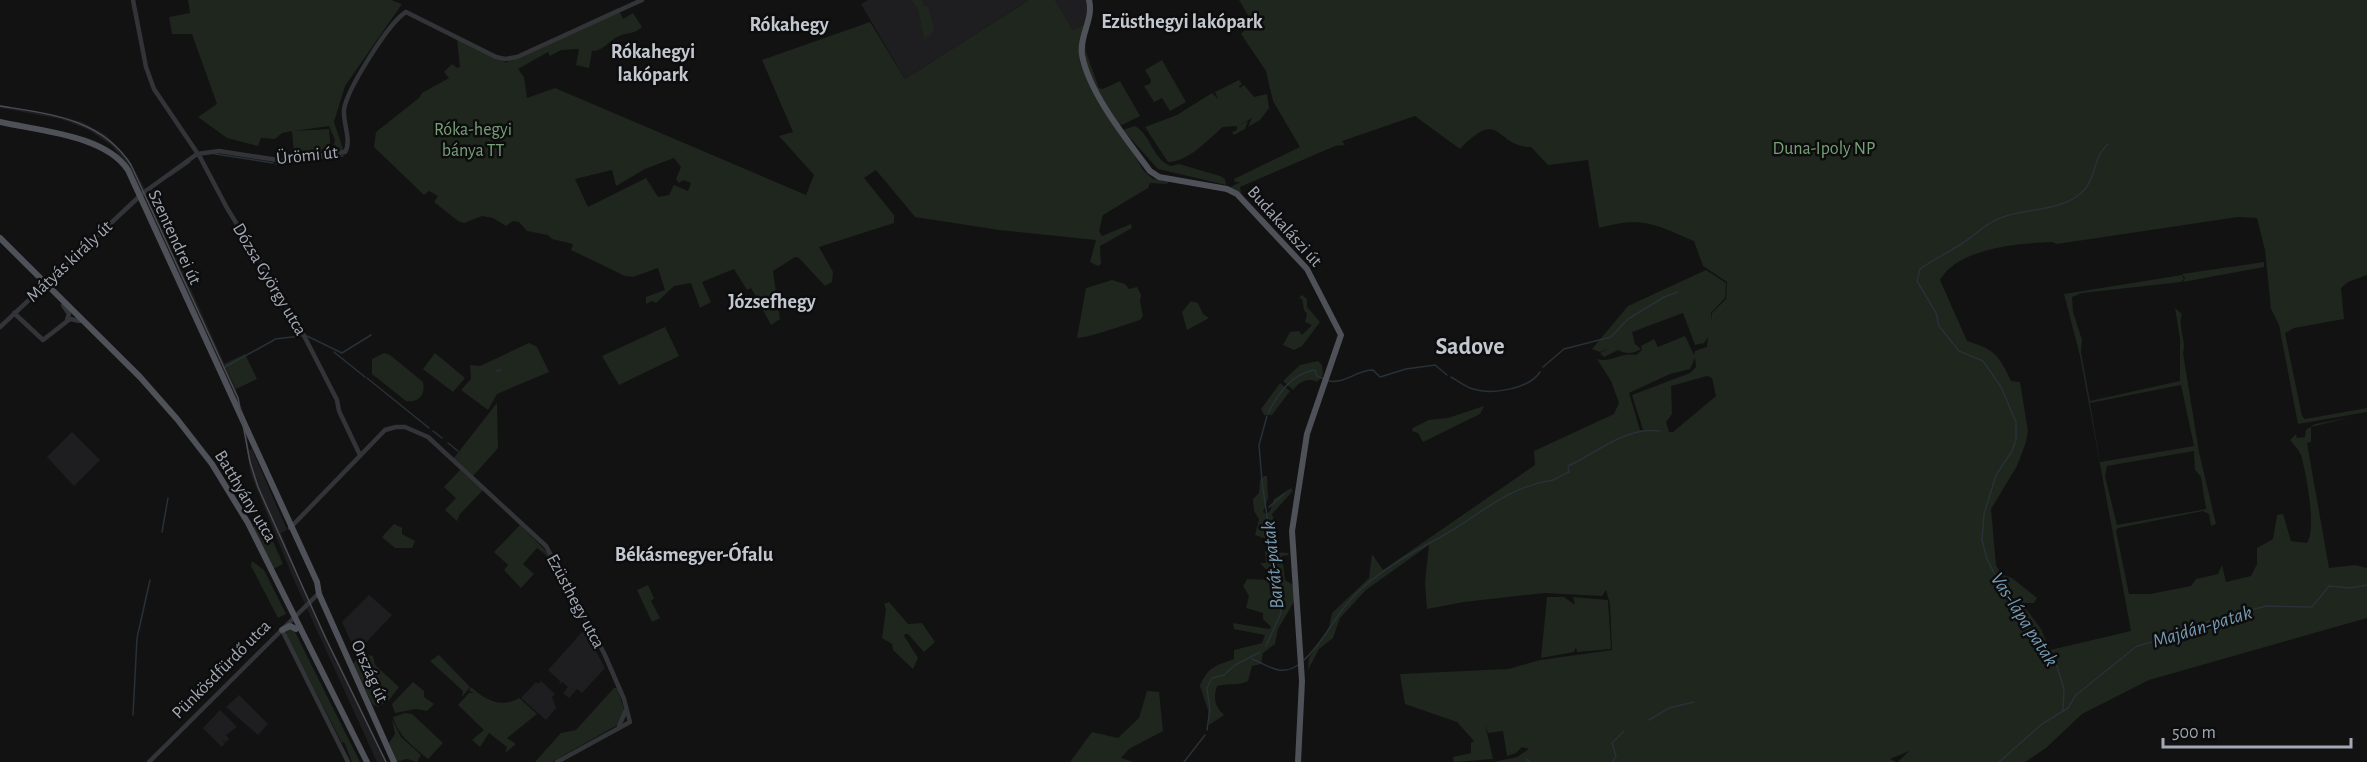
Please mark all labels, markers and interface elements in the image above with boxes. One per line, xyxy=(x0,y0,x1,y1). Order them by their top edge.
district label: Ezüsthegyi lakópark xyxy=(1101,12,1263,32)
district label: Rókahegy xyxy=(749,15,829,35)
district label: Rókahegyi lakópark xyxy=(611,42,695,85)
park label: Róka-hegyi bánya TT xyxy=(434,121,512,160)
park label: Duna-Ipoly NP xyxy=(1773,140,1875,158)
street label: Ürömi út xyxy=(275,142,339,168)
street label: Budakalászi út xyxy=(1244,183,1325,271)
street label: Szentendrei út xyxy=(144,187,204,288)
street label: Mátyás király út xyxy=(23,217,116,306)
street label: Dózsa György utca xyxy=(229,220,310,339)
district label: Józsefhegy xyxy=(728,292,816,312)
district label: Sadove xyxy=(1435,335,1505,359)
street label: Batthyány utca xyxy=(211,448,279,545)
water label: Barát-patak xyxy=(1258,520,1288,610)
district label: Békásmegyer-Ófalu xyxy=(615,542,774,565)
street label: Ezüsthegy utca xyxy=(543,551,607,652)
water label: Vas-lápa patak xyxy=(1987,569,2062,670)
water label: Majdán-patak xyxy=(2150,602,2255,652)
street label: Pünkösdfürdő utca xyxy=(169,617,274,722)
street label: Ország út xyxy=(347,637,391,706)
scale bar xyxy=(2163,711,2350,749)
text: 500 m xyxy=(2172,724,2216,742)

